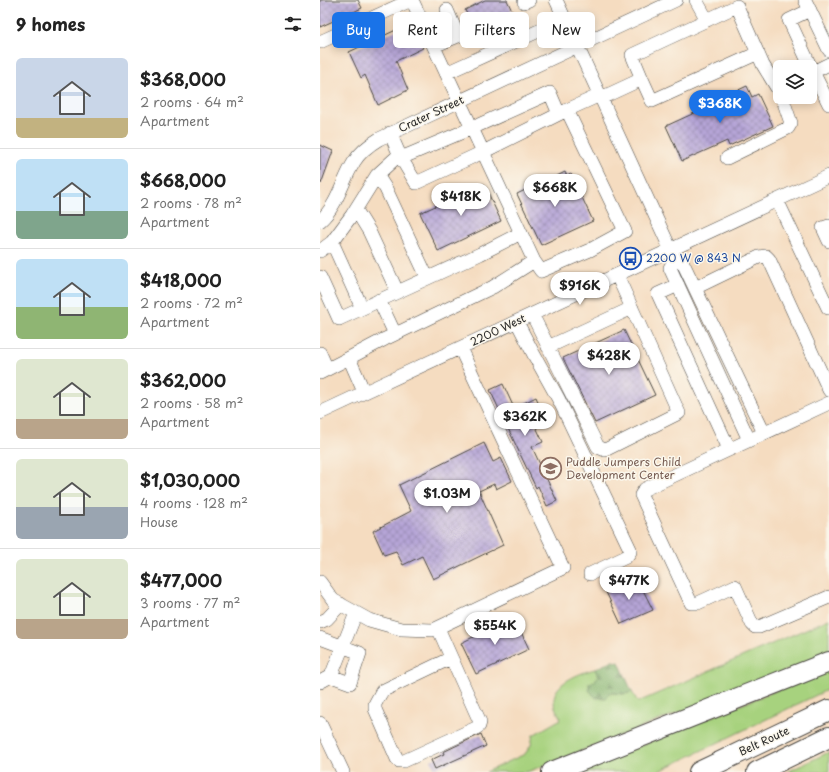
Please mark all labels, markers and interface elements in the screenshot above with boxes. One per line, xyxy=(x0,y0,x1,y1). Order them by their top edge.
text: 9 homes xyxy=(16,11,85,37)
chip: Buy xyxy=(332,12,385,48)
chip: Rent xyxy=(393,12,452,48)
chip: Filters xyxy=(460,12,529,48)
chip: New xyxy=(537,12,595,48)
icon: filters xyxy=(282,13,304,35)
map controls xyxy=(773,60,817,104)
button: layers xyxy=(773,60,817,104)
text: $368,000 xyxy=(140,66,226,92)
icon: home xyxy=(48,74,96,122)
pin: $368K xyxy=(692,90,748,124)
street label: Crater Street xyxy=(395,91,467,136)
text: 2 rooms · 64 m² xyxy=(140,92,244,111)
text: $368K xyxy=(698,93,742,112)
text: Apartment xyxy=(140,111,209,130)
text: $668,000 xyxy=(140,167,226,193)
pin: $668K xyxy=(527,174,583,208)
icon: home xyxy=(48,175,96,223)
text: $668K xyxy=(533,177,577,196)
pin: $418K xyxy=(433,183,489,217)
text: $418K xyxy=(440,186,482,205)
text: 2 rooms · 78 m² xyxy=(140,193,242,212)
text: Apartment xyxy=(140,212,209,231)
bus stop icon: 2200 W @ 843 N xyxy=(617,245,643,271)
place label: 2200 W @ 843 N xyxy=(646,249,741,266)
text: $418,000 xyxy=(140,267,222,293)
pin: $916K xyxy=(552,272,608,306)
icon: home xyxy=(48,275,96,323)
text: $916K xyxy=(559,275,601,294)
text: 2 rooms · 72 m² xyxy=(140,293,243,312)
street label: 2200 West xyxy=(467,309,529,350)
text: Apartment xyxy=(140,312,209,331)
pin: $428K xyxy=(581,342,637,376)
text: $428K xyxy=(587,345,631,364)
text: $362,000 xyxy=(140,367,226,393)
icon: home xyxy=(48,375,96,423)
text: 2 rooms · 58 m² xyxy=(140,393,243,412)
pin: $362K xyxy=(497,403,553,437)
text: $362K xyxy=(503,406,547,425)
text: Apartment xyxy=(140,412,209,431)
place label: Puddle Jumpers Child Development Center xyxy=(566,453,681,483)
school or university icon: Puddle Jumpers Child Development Center xyxy=(537,455,563,481)
text: $1,030,000 xyxy=(140,467,240,493)
icon: home xyxy=(48,475,96,523)
pin: $1.03M xyxy=(414,480,480,514)
text: $1.03M xyxy=(423,483,471,502)
text: 4 rooms · 128 m² xyxy=(140,493,248,512)
text: House xyxy=(140,512,178,531)
text: $477,000 xyxy=(140,567,222,593)
pin: $477K xyxy=(601,567,657,601)
text: $477K xyxy=(609,570,649,589)
icon: home xyxy=(48,575,96,623)
text: 3 rooms · 77 m² xyxy=(140,593,241,612)
text: Apartment xyxy=(140,612,209,631)
pin: $554K xyxy=(467,612,523,646)
text: $554K xyxy=(474,615,516,634)
street label: Belt Route xyxy=(736,721,792,760)

